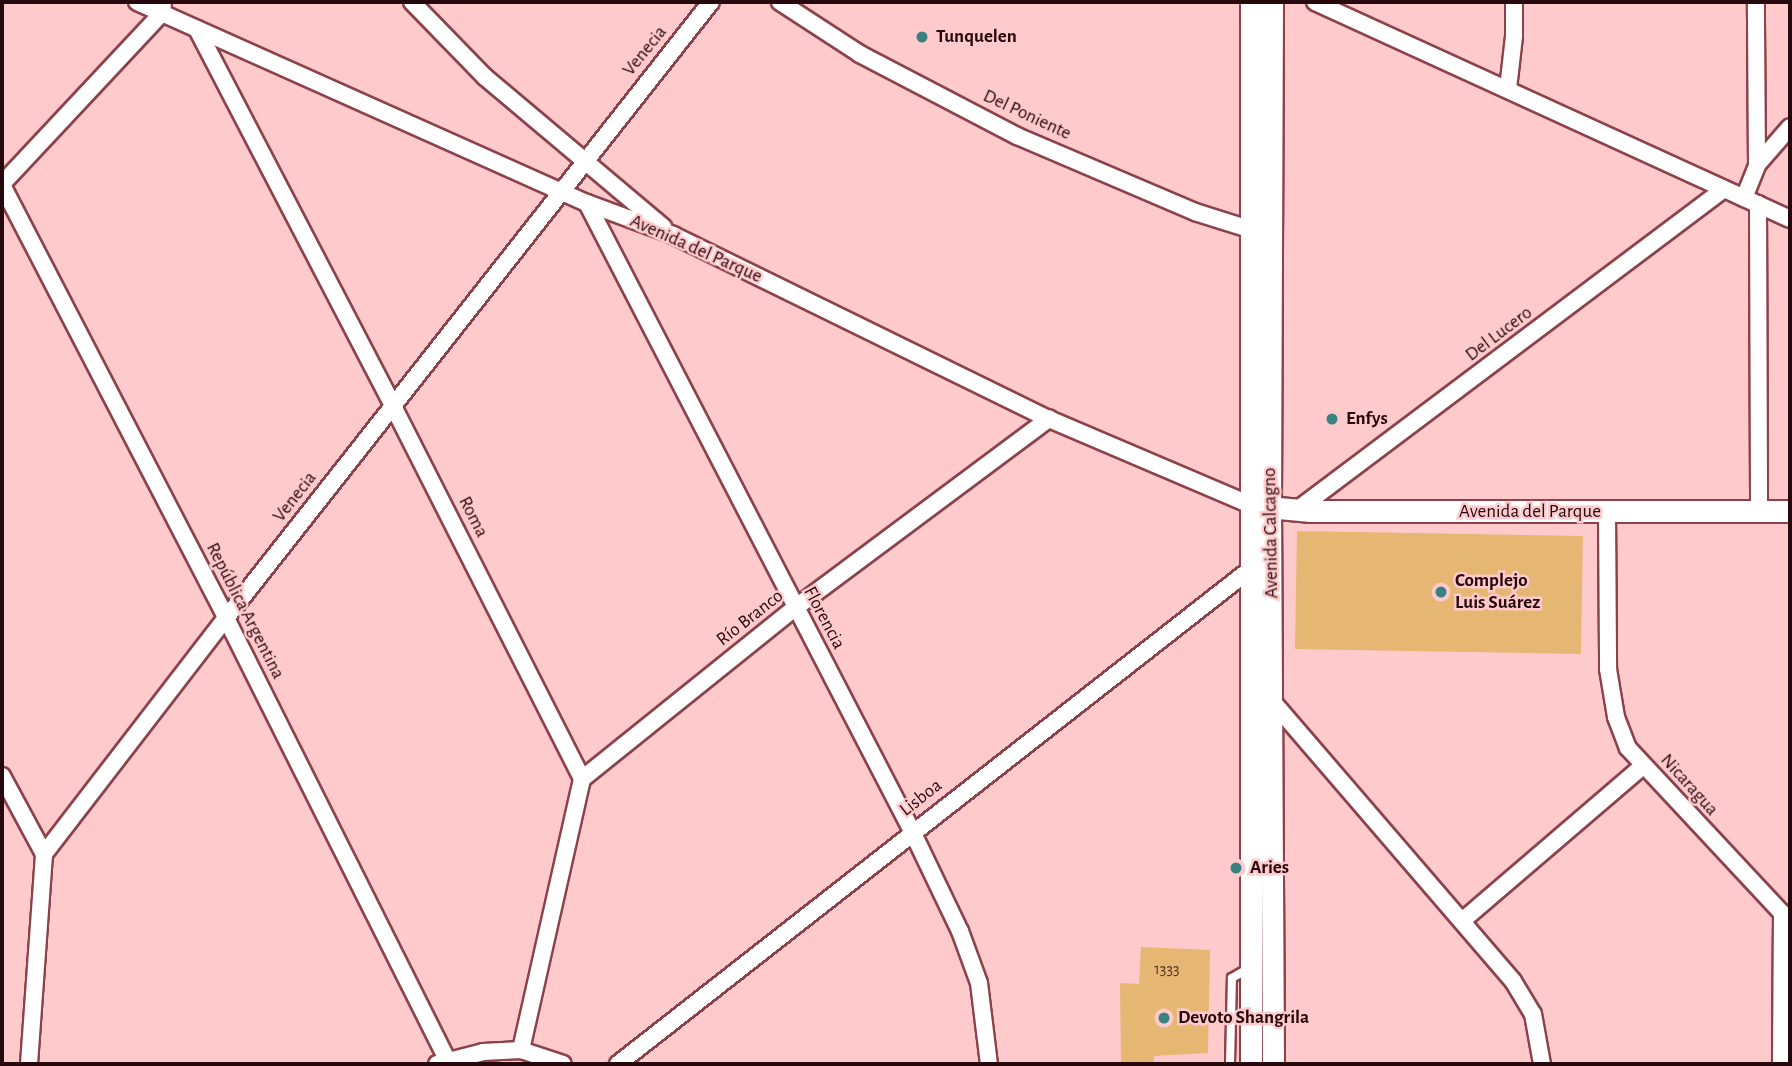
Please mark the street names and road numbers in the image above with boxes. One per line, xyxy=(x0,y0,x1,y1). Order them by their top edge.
street label: Venecia xyxy=(618,21,672,81)
street label: Del Poniente xyxy=(979,85,1075,145)
street label: Avenida del Parque xyxy=(627,210,765,288)
street label: Del Lucero xyxy=(1461,301,1537,367)
street label: Venecia xyxy=(268,467,322,527)
street label: Avenida Calcagno xyxy=(1258,467,1284,599)
street label: Roma xyxy=(453,493,493,541)
street label: Avenida del Parque xyxy=(1459,501,1601,523)
street label: República Argentina xyxy=(201,539,289,683)
street label: Florencia xyxy=(798,583,850,653)
street label: Río Branco xyxy=(712,585,788,651)
street label: Nicaragua xyxy=(1655,749,1723,821)
street label: Lisboa xyxy=(895,774,947,822)

